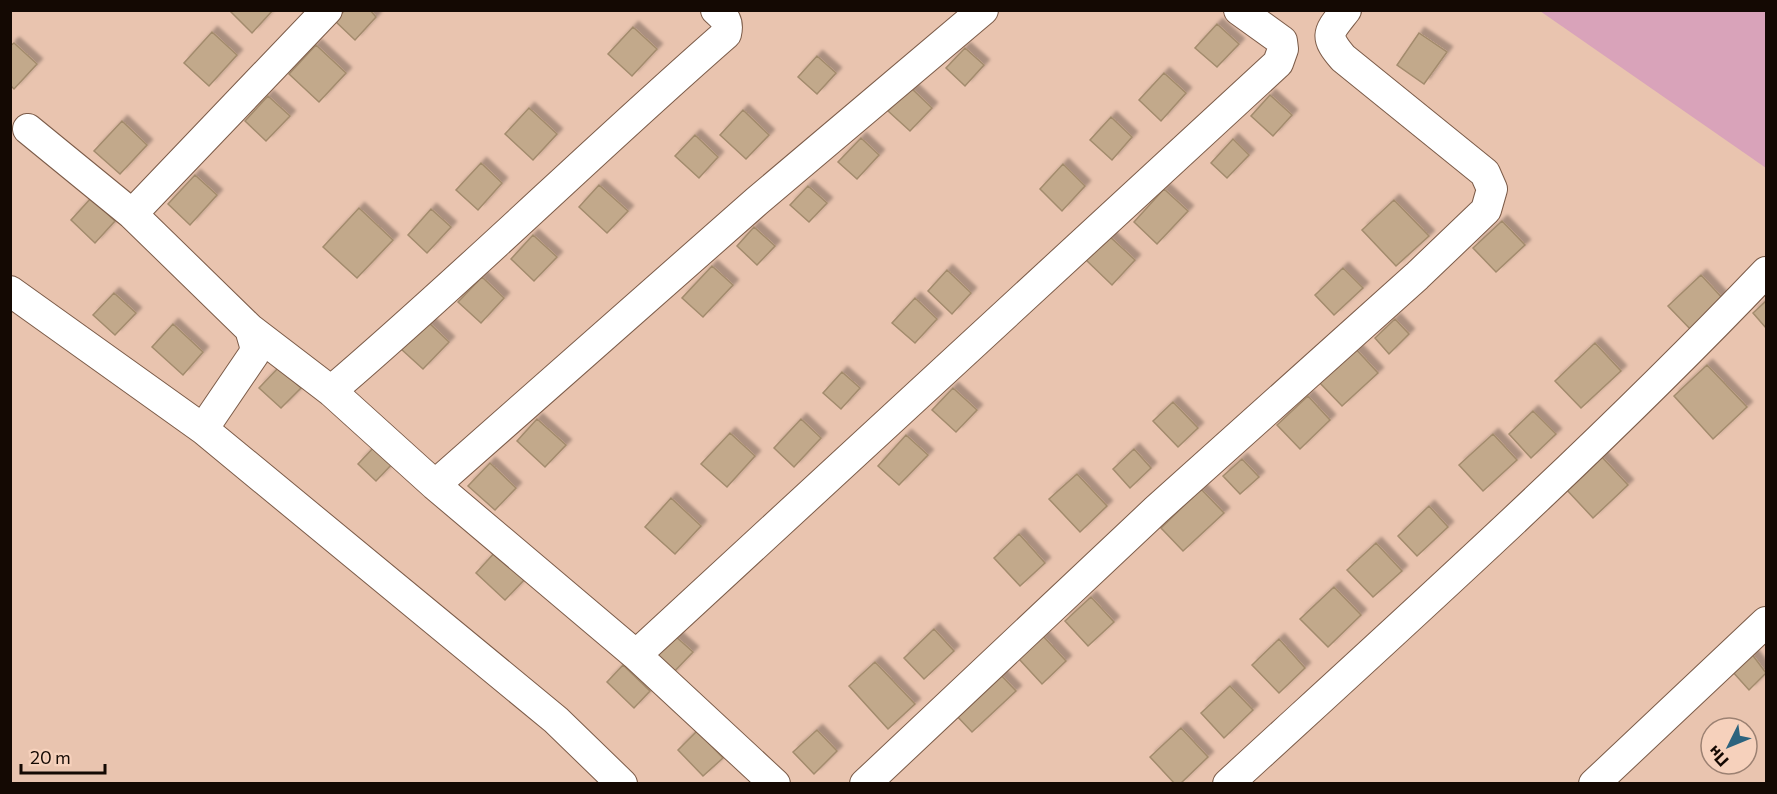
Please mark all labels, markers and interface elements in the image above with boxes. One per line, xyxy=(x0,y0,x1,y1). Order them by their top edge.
north arrow xyxy=(1699,716,1759,776)
scale bar xyxy=(21,737,105,775)
text: Пн xyxy=(1703,742,1732,771)
text: 20 m xyxy=(30,746,71,768)

